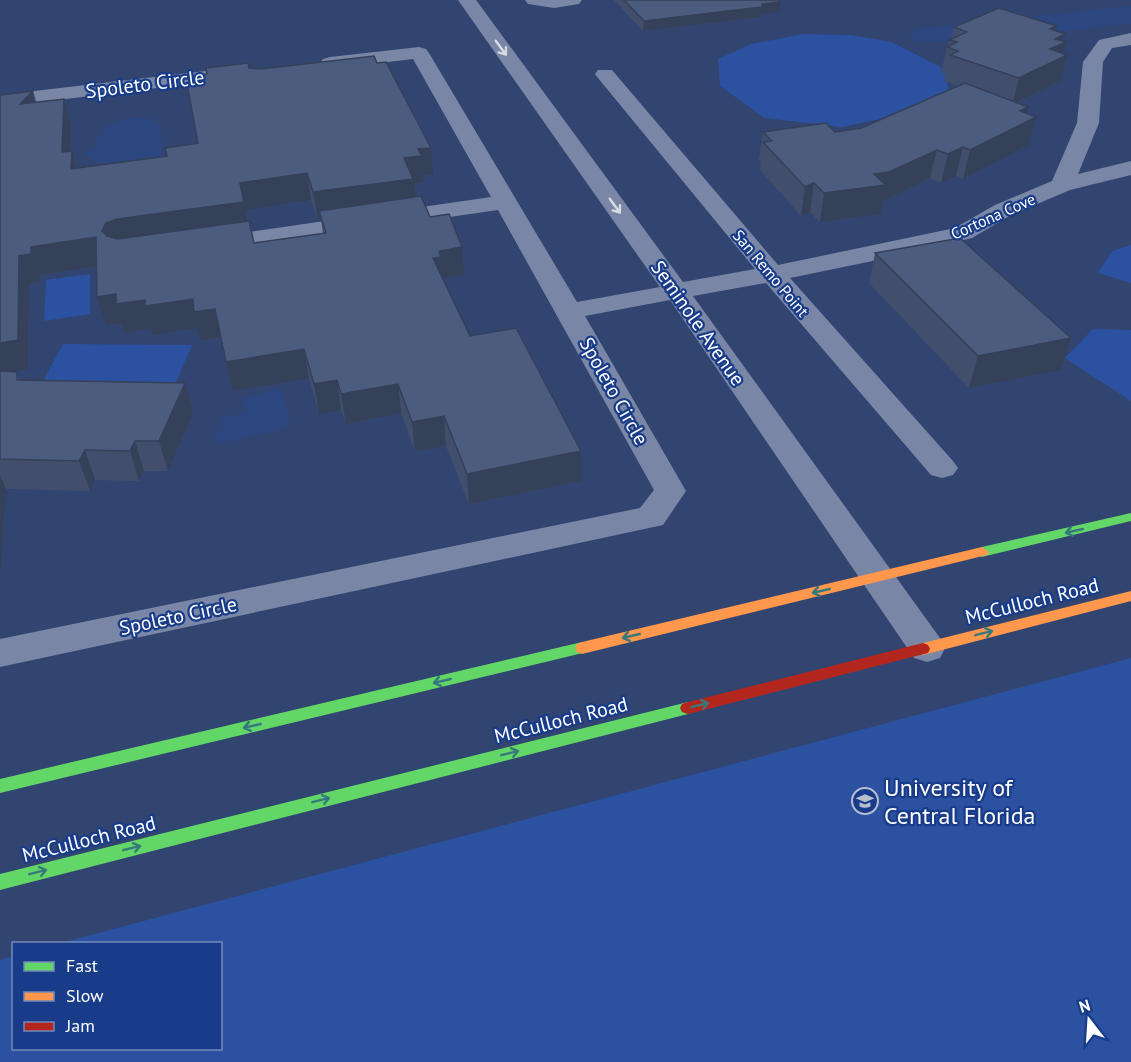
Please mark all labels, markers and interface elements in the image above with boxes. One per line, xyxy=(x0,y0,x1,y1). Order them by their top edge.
one-way arrow xyxy=(495,39,507,55)
street label: Spoleto Circle xyxy=(84,64,206,104)
street label: Cortona Cove xyxy=(948,188,1038,244)
one-way arrow xyxy=(609,197,621,213)
street label: San Remo Point xyxy=(729,225,814,321)
street label: Seminole Avenue xyxy=(645,255,751,391)
street label: Spoleto Circle xyxy=(574,332,654,450)
one-way arrow xyxy=(1065,525,1084,537)
street label: McCulloch Road xyxy=(963,572,1101,630)
one-way arrow xyxy=(812,586,831,597)
street label: Spoleto Circle xyxy=(117,591,239,641)
one-way arrow xyxy=(974,627,993,639)
one-way arrow xyxy=(622,631,642,642)
one-way arrow xyxy=(432,676,452,687)
street label: McCulloch Road xyxy=(492,691,630,749)
one-way arrow xyxy=(690,699,709,710)
one-way arrow xyxy=(243,721,262,732)
one-way arrow xyxy=(501,746,520,758)
place label: University of Central Florida xyxy=(884,772,1036,831)
school or university icon: University of Central Florida xyxy=(850,786,880,816)
one-way arrow xyxy=(312,794,331,806)
street label: McCulloch Road xyxy=(20,810,158,868)
one-way arrow xyxy=(122,842,141,854)
one-way arrow xyxy=(28,866,47,877)
legend xyxy=(12,942,222,1050)
text: Fast xyxy=(66,954,98,977)
text: Slow xyxy=(66,984,104,1007)
north arrow xyxy=(1059,990,1119,1050)
text: N xyxy=(1077,995,1093,1017)
text: Jam xyxy=(65,1014,95,1037)

